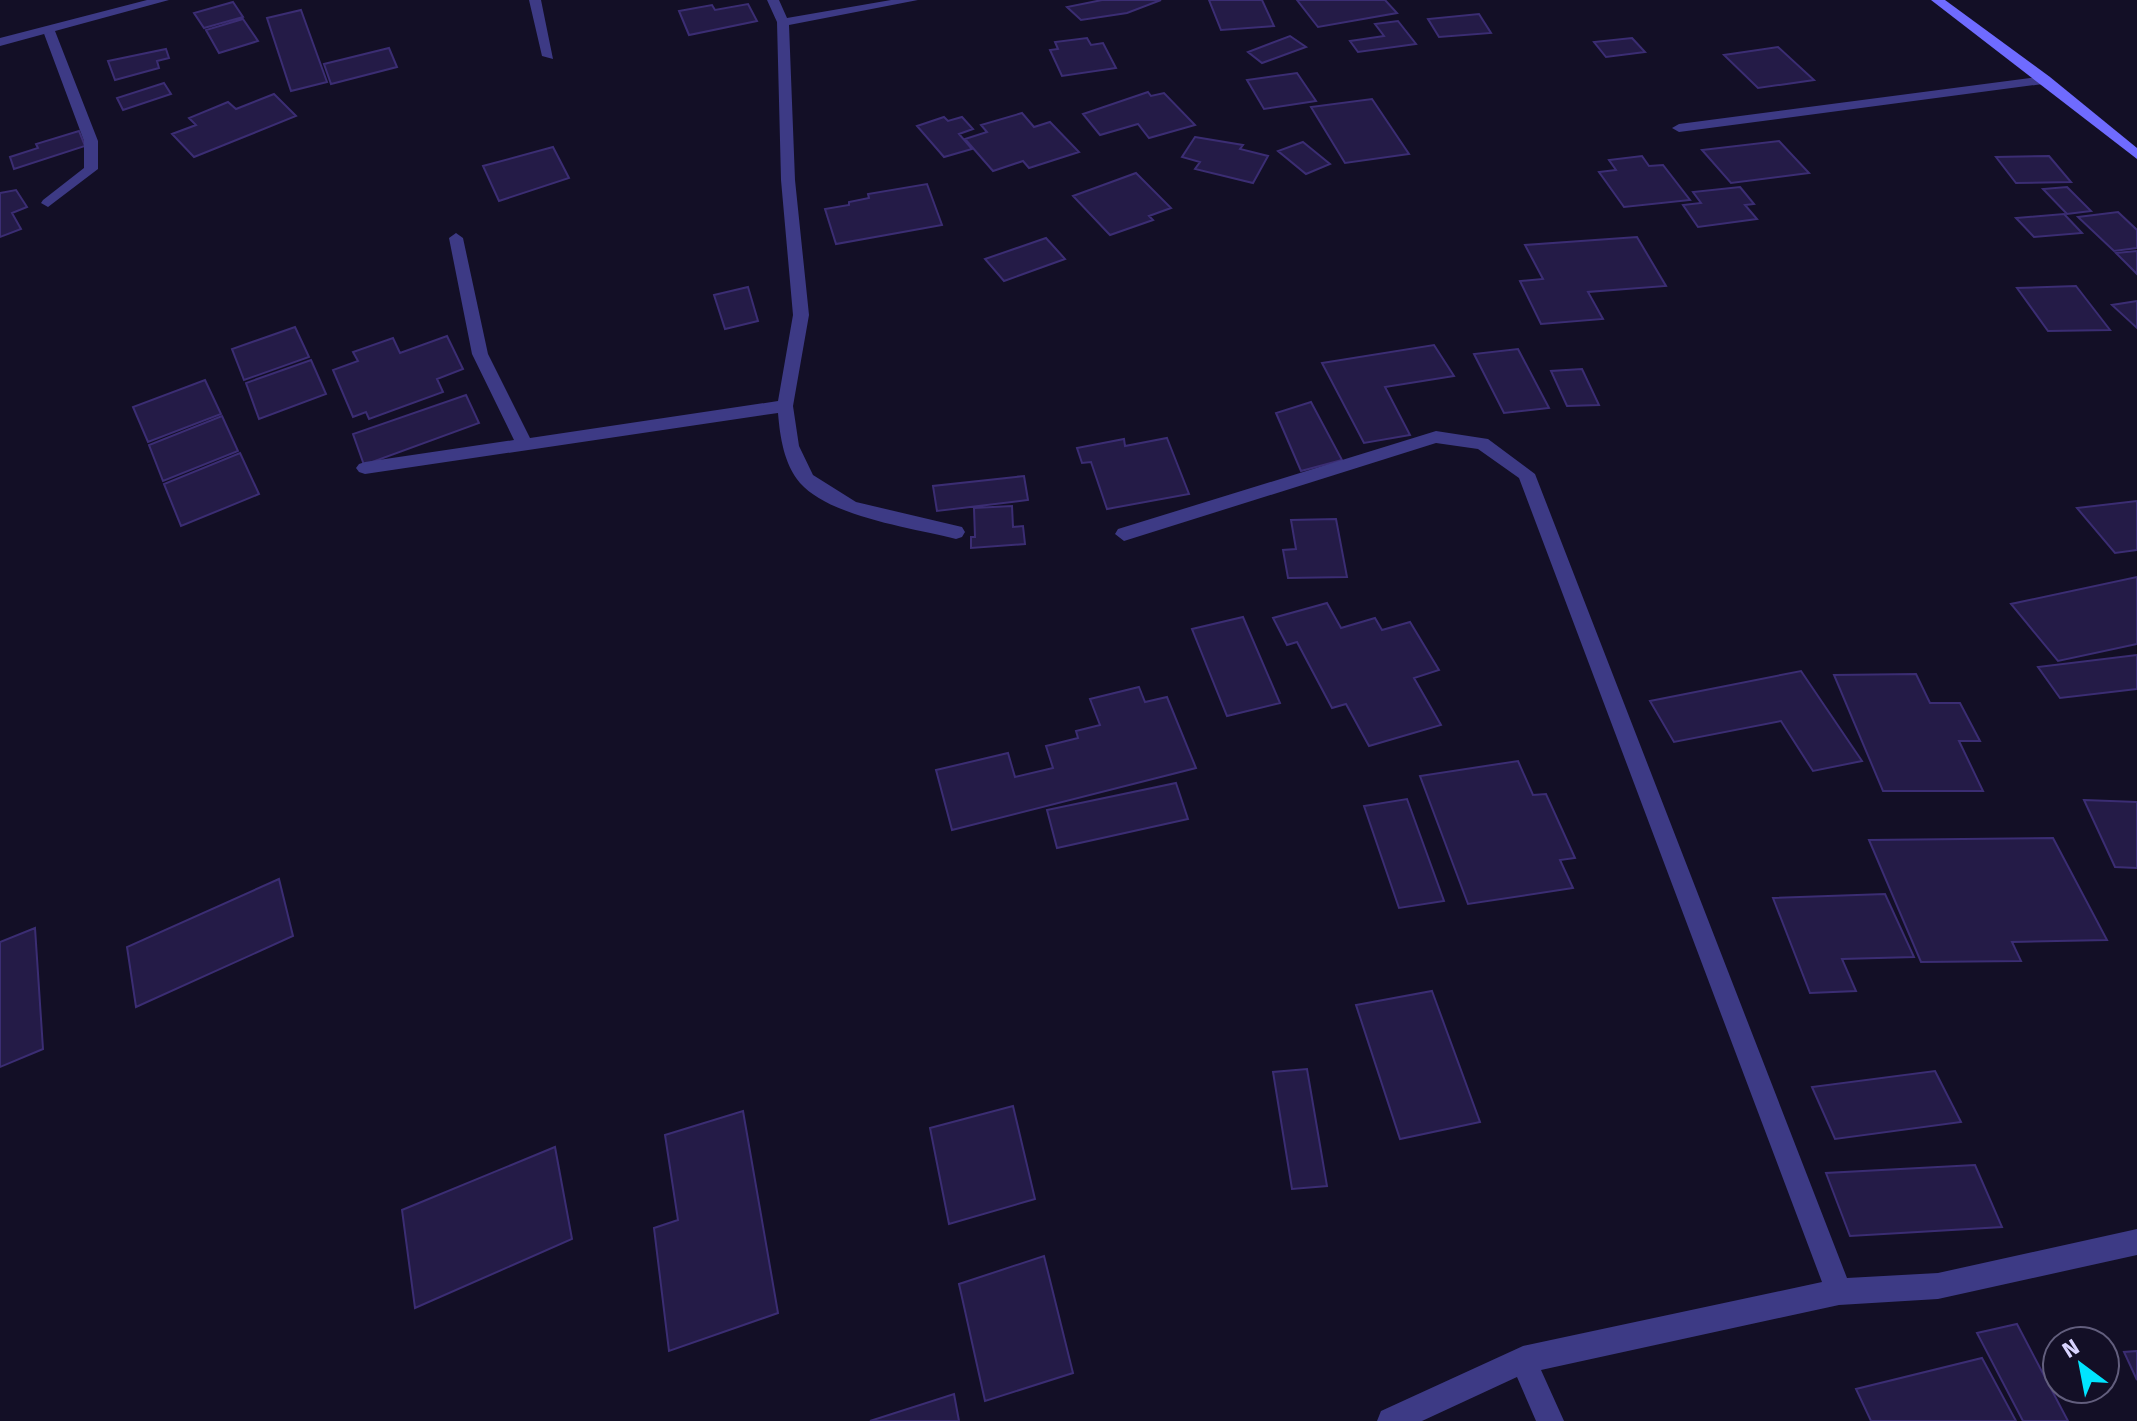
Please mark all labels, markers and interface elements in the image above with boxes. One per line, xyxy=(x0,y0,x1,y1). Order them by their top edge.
north arrow xyxy=(2041,1325,2121,1405)
text: N xyxy=(2057,1333,2084,1364)

